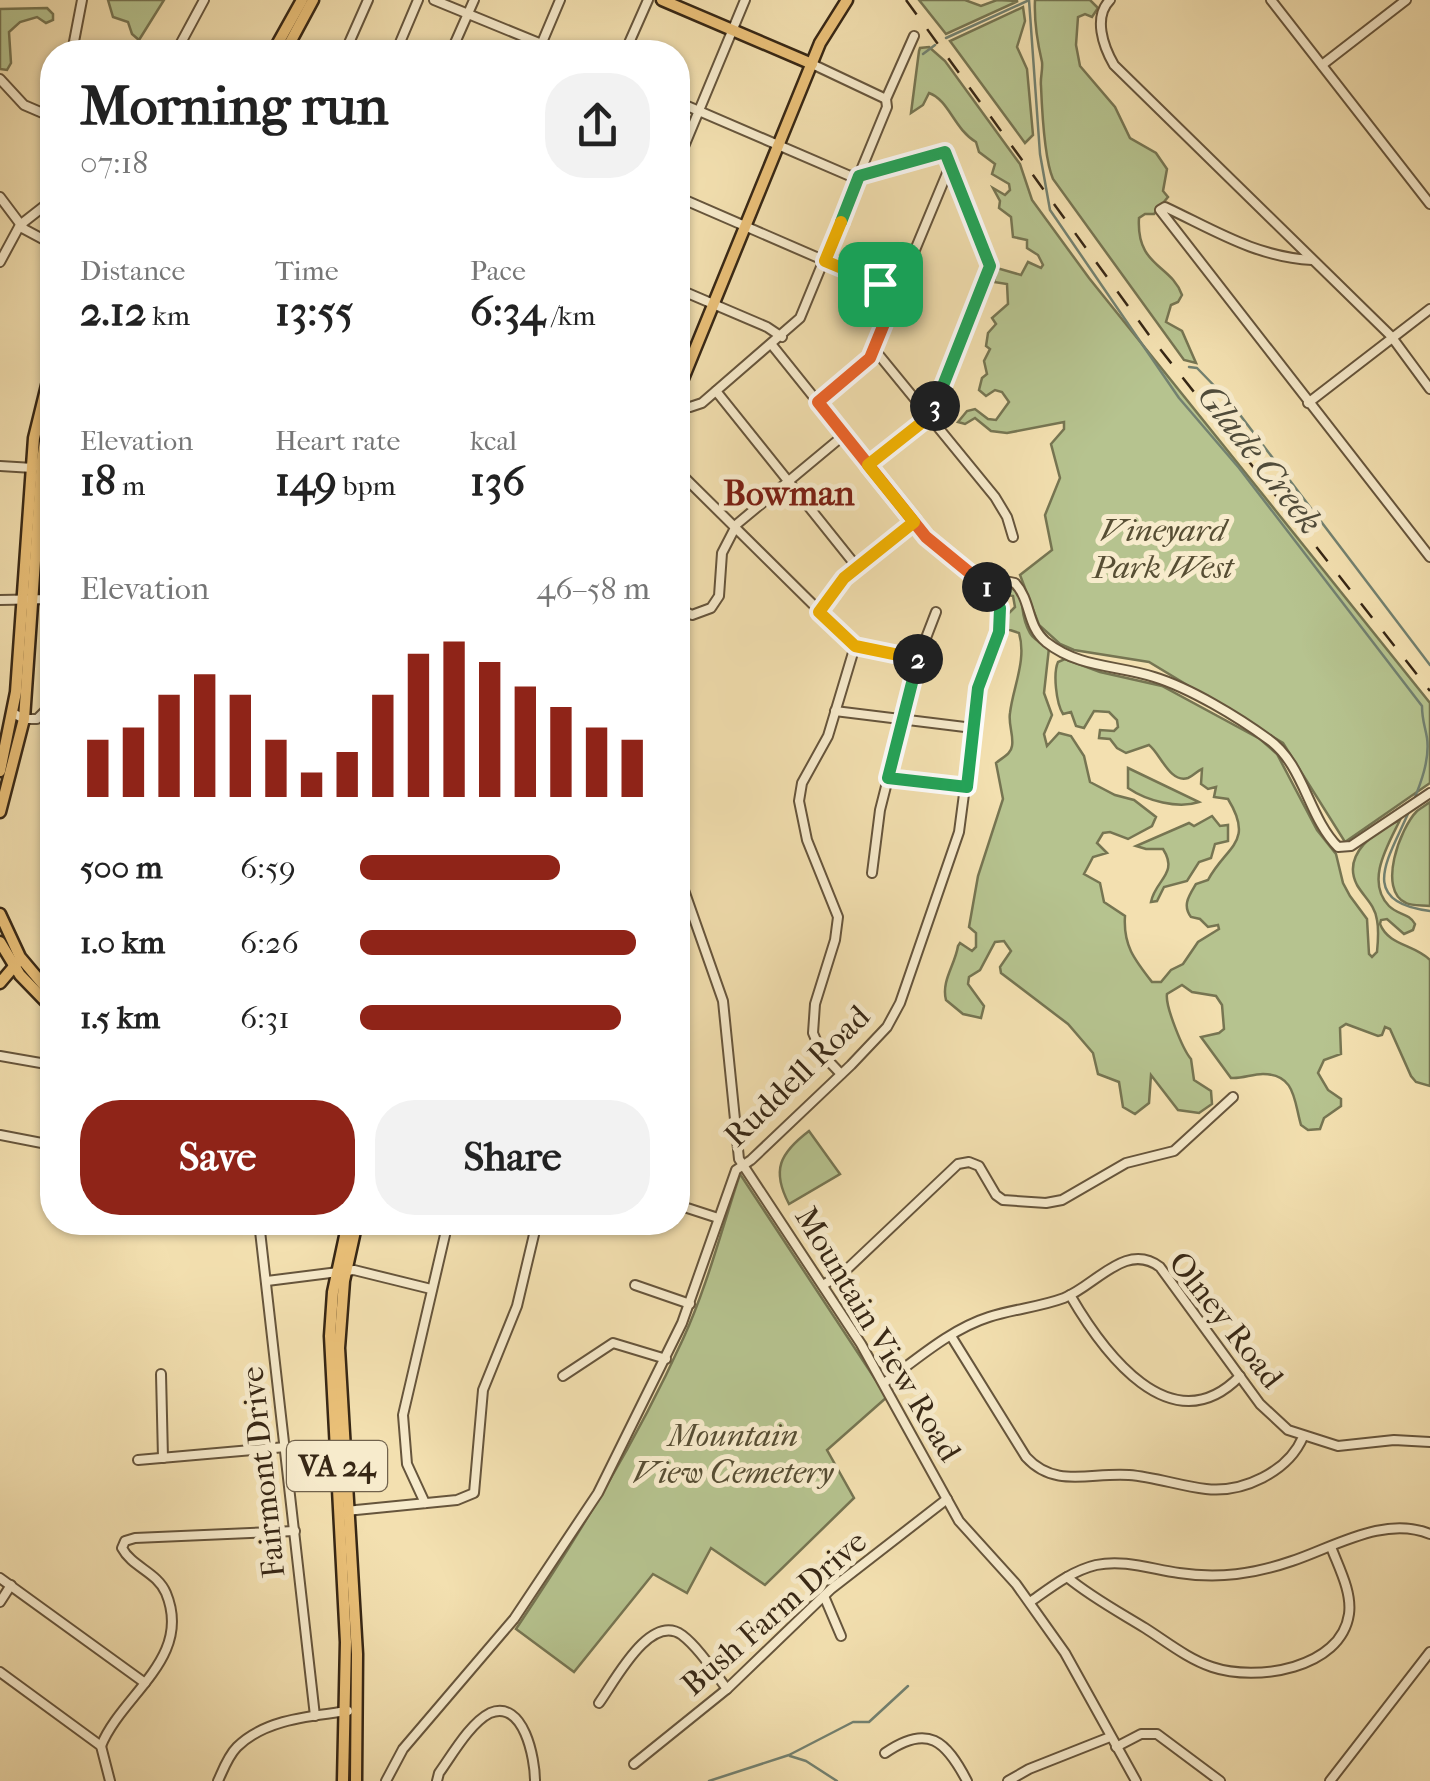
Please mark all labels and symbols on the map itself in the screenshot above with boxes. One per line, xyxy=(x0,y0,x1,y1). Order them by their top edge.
pin xyxy=(838,242,923,327)
water label: Glade Creek xyxy=(1189,376,1331,542)
pin: 3 xyxy=(910,381,960,431)
district label: Bowman xyxy=(723,473,855,514)
park label: Vineyard Park West xyxy=(1091,512,1235,586)
pin: 1 xyxy=(962,562,1012,612)
pin: 2 xyxy=(893,634,943,684)
street label: Ruddell Road xyxy=(717,997,878,1154)
street label: Mountain View Road xyxy=(788,1200,969,1468)
street label: Olney Road xyxy=(1161,1244,1291,1396)
street label: Fairmont Drive xyxy=(233,1364,292,1579)
park label: Mountain View Cemetery xyxy=(633,1417,834,1491)
road number: VA 24 xyxy=(287,1441,387,1491)
street label: Bush Farm Drive xyxy=(674,1523,874,1703)

